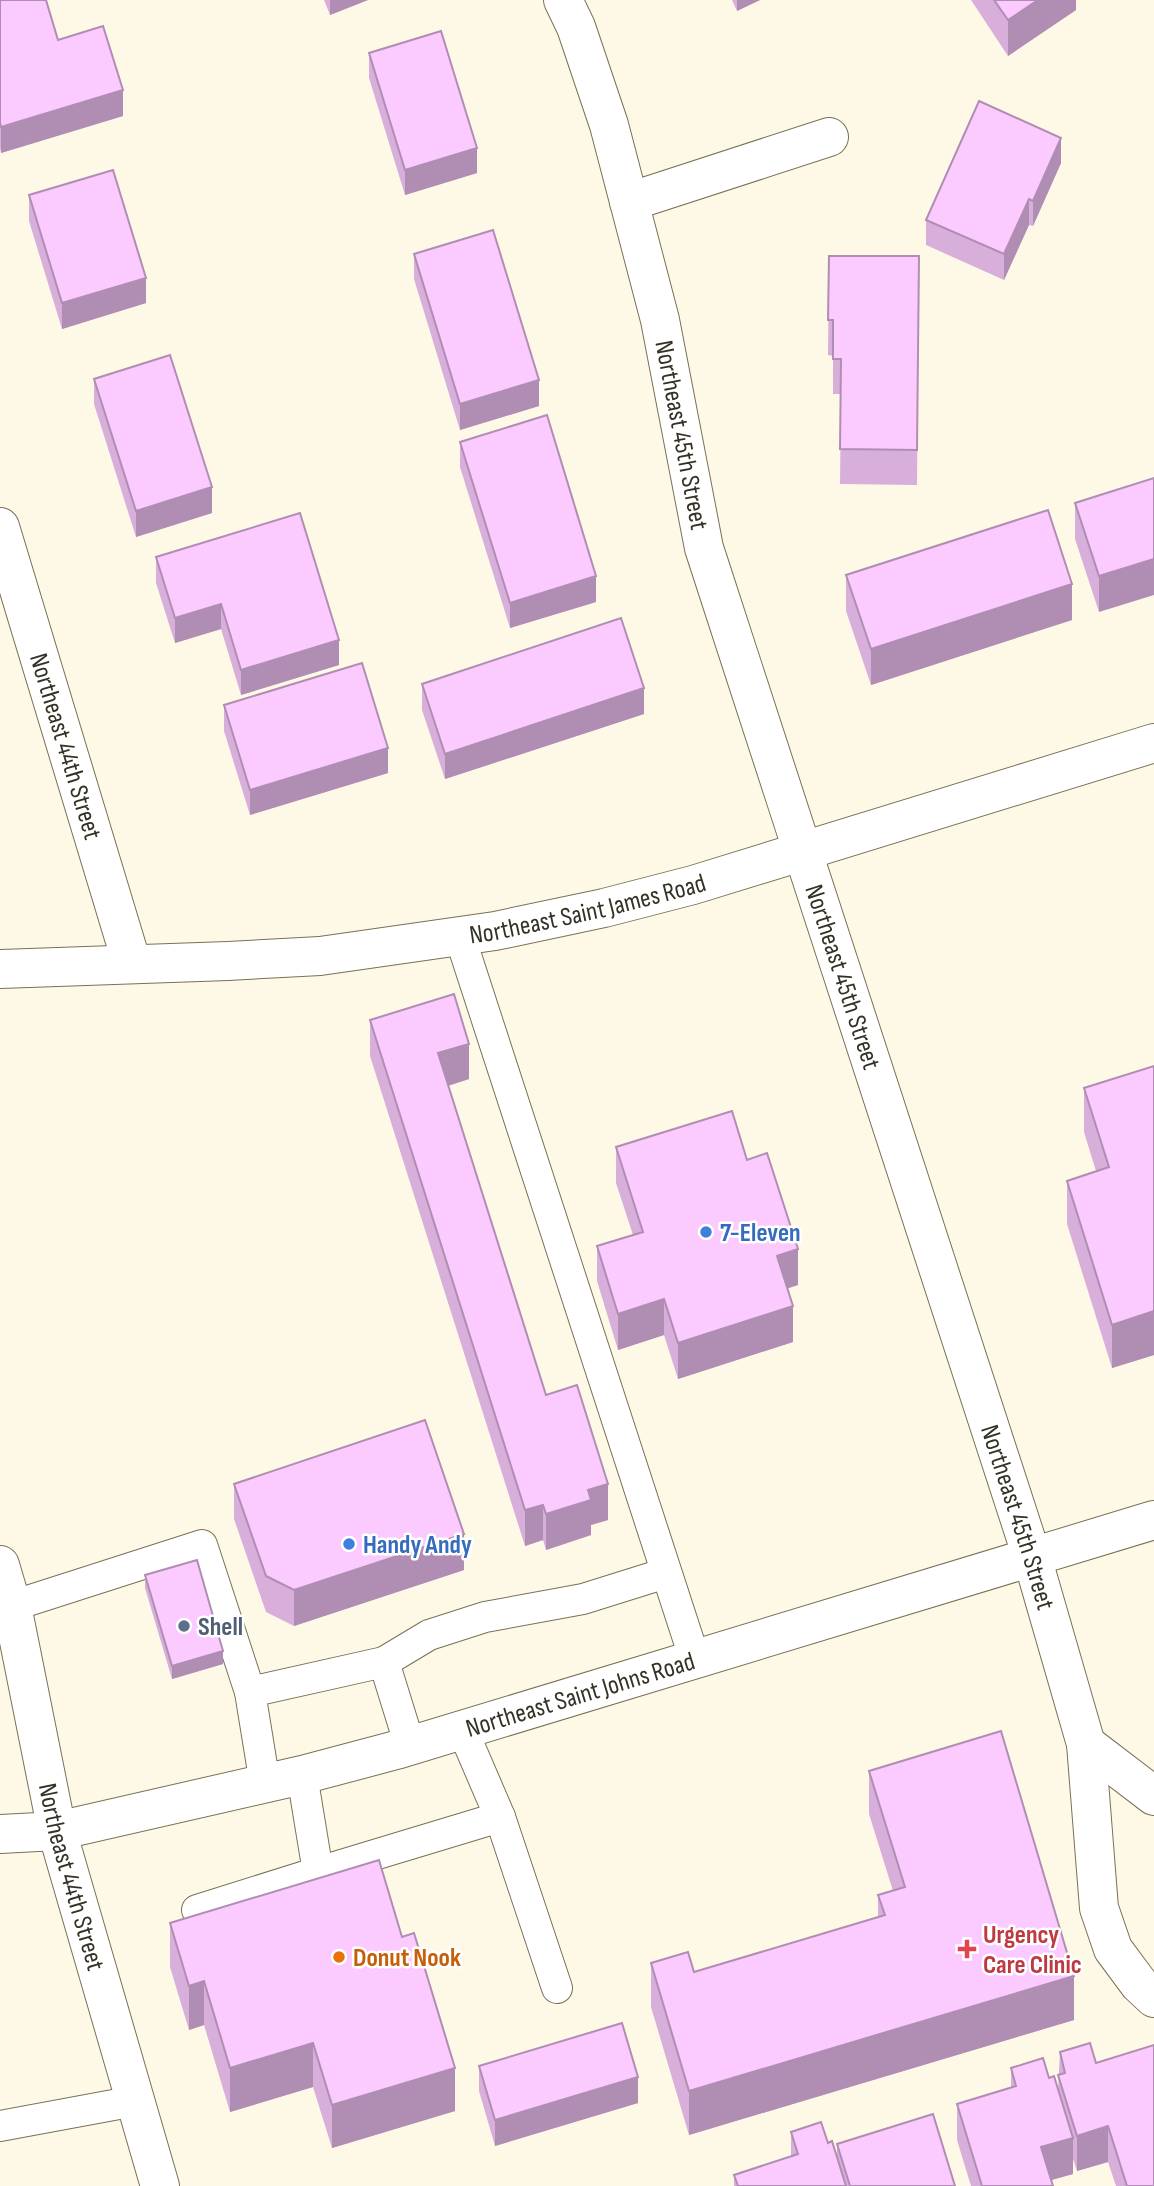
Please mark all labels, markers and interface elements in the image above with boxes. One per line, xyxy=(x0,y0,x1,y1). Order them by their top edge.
street label: Northeast 45th Street xyxy=(647,338,714,533)
street label: Northeast 44th Street xyxy=(22,650,108,843)
street label: Northeast Saint James Road xyxy=(467,868,710,951)
street label: Northeast 45th Street xyxy=(797,881,886,1074)
place label: 7-Eleven xyxy=(720,1218,801,1249)
marker: 7-Eleven xyxy=(698,1224,714,1240)
street label: Northeast 45th Street xyxy=(973,1421,1060,1614)
place label: Handy Andy xyxy=(363,1530,472,1561)
marker: Handy Andy xyxy=(341,1536,357,1552)
place label: Shell xyxy=(198,1612,243,1643)
marker: Shell xyxy=(176,1618,192,1634)
street label: Northeast Saint Johns Road xyxy=(462,1646,699,1745)
street label: Northeast 44th Street xyxy=(31,1781,111,1974)
place label: Urgency Care Clinic xyxy=(983,1920,1082,1981)
marker: Urgency Care Clinic xyxy=(957,1939,977,1959)
place label: Donut Nook xyxy=(353,1943,461,1974)
marker: Donut Nook xyxy=(331,1949,347,1965)

